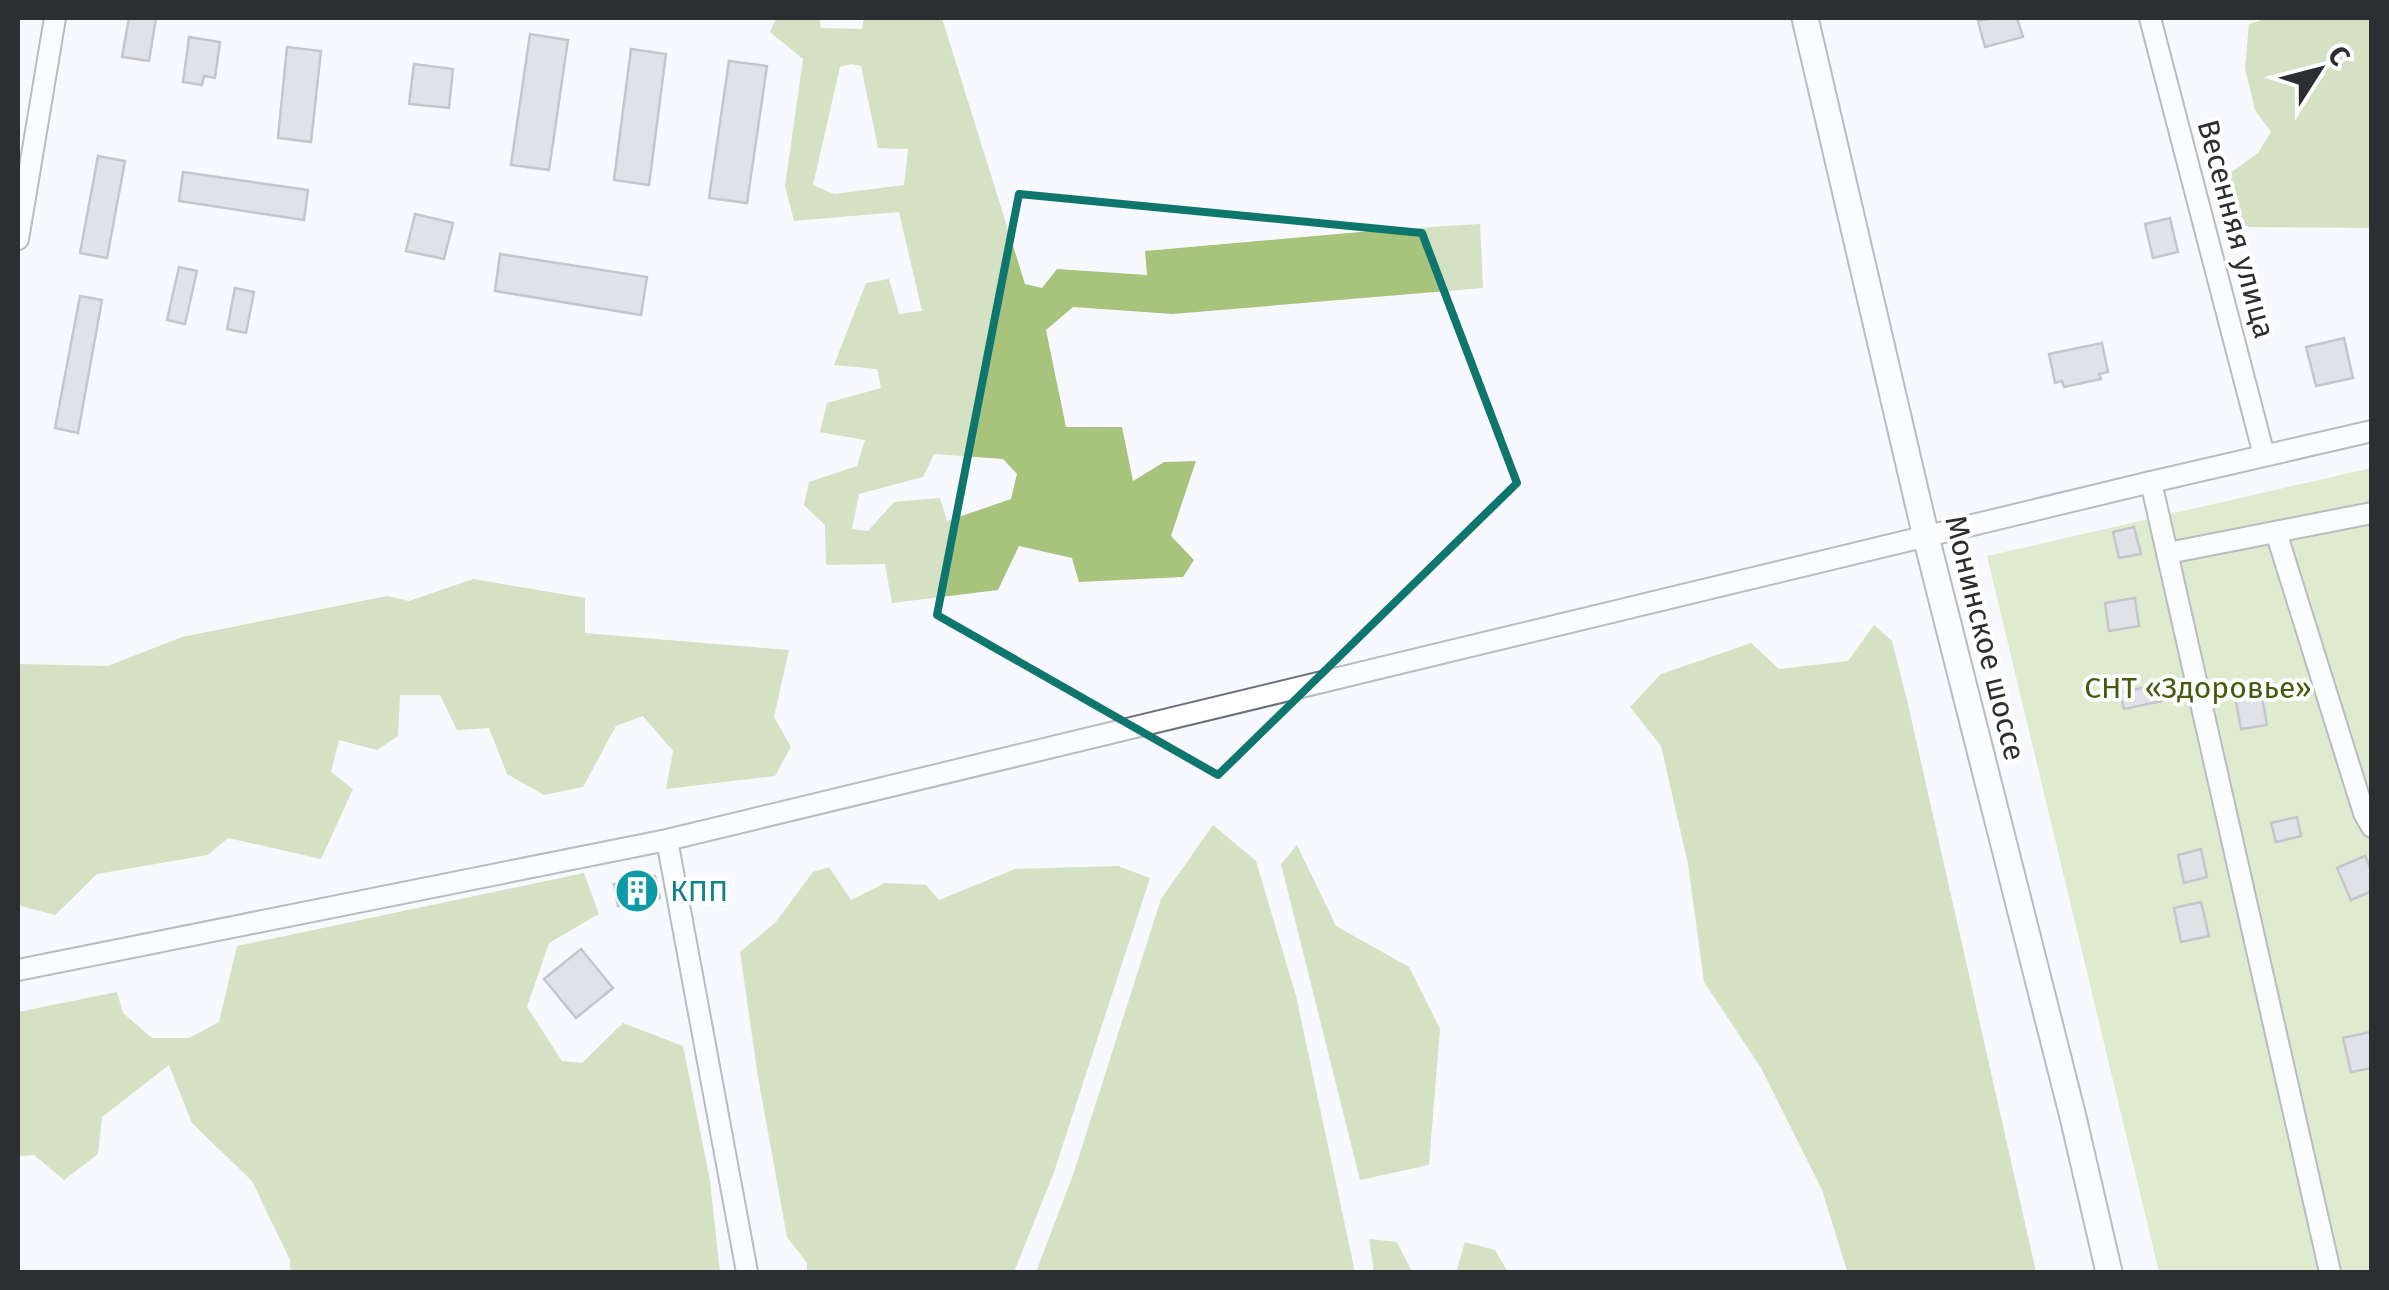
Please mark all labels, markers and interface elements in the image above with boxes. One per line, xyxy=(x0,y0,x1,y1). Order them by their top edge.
north arrow xyxy=(2269,20,2369,120)
text: С xyxy=(2321,39,2357,72)
street label: Весенняя улица xyxy=(2190,116,2282,342)
street label: Монинское шоссе xyxy=(1937,512,2033,764)
park label: СНТ «Здоровье» xyxy=(2084,670,2312,706)
building icon: КПП xyxy=(614,868,660,914)
place label: КПП xyxy=(670,873,728,909)

